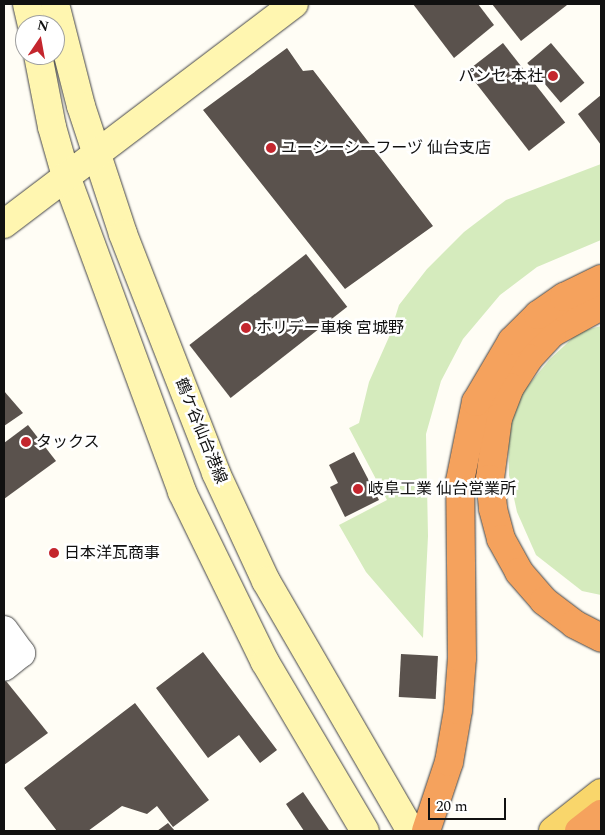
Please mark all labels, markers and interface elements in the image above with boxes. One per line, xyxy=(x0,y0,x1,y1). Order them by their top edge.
text: N xyxy=(35,14,51,37)
north arrow xyxy=(15,15,65,65)
place label: パンセ 本社 xyxy=(459,66,543,86)
marker: パンセ 本社 xyxy=(547,70,559,82)
place label: ユーシーシーフーヅ 仙台支店 xyxy=(281,138,493,158)
marker: ユーシーシーフーヅ 仙台支店 xyxy=(265,142,277,154)
place label: ホリデー車検 宮城野 xyxy=(256,318,404,338)
marker: ホリデー車検 宮城野 xyxy=(240,322,252,334)
street label: 鶴ケ谷仙台港線 xyxy=(171,375,231,487)
place label: タックス xyxy=(36,432,100,452)
marker: タックス xyxy=(20,436,32,448)
place label: 岐阜工業 仙台営業所 xyxy=(368,479,516,499)
marker: 岐阜工業 仙台営業所 xyxy=(352,483,364,495)
place label: 日本洋瓦商事 xyxy=(64,543,160,563)
marker: 日本洋瓦商事 xyxy=(48,547,60,559)
scale bar xyxy=(430,788,508,820)
text: 20 m xyxy=(436,795,468,818)

